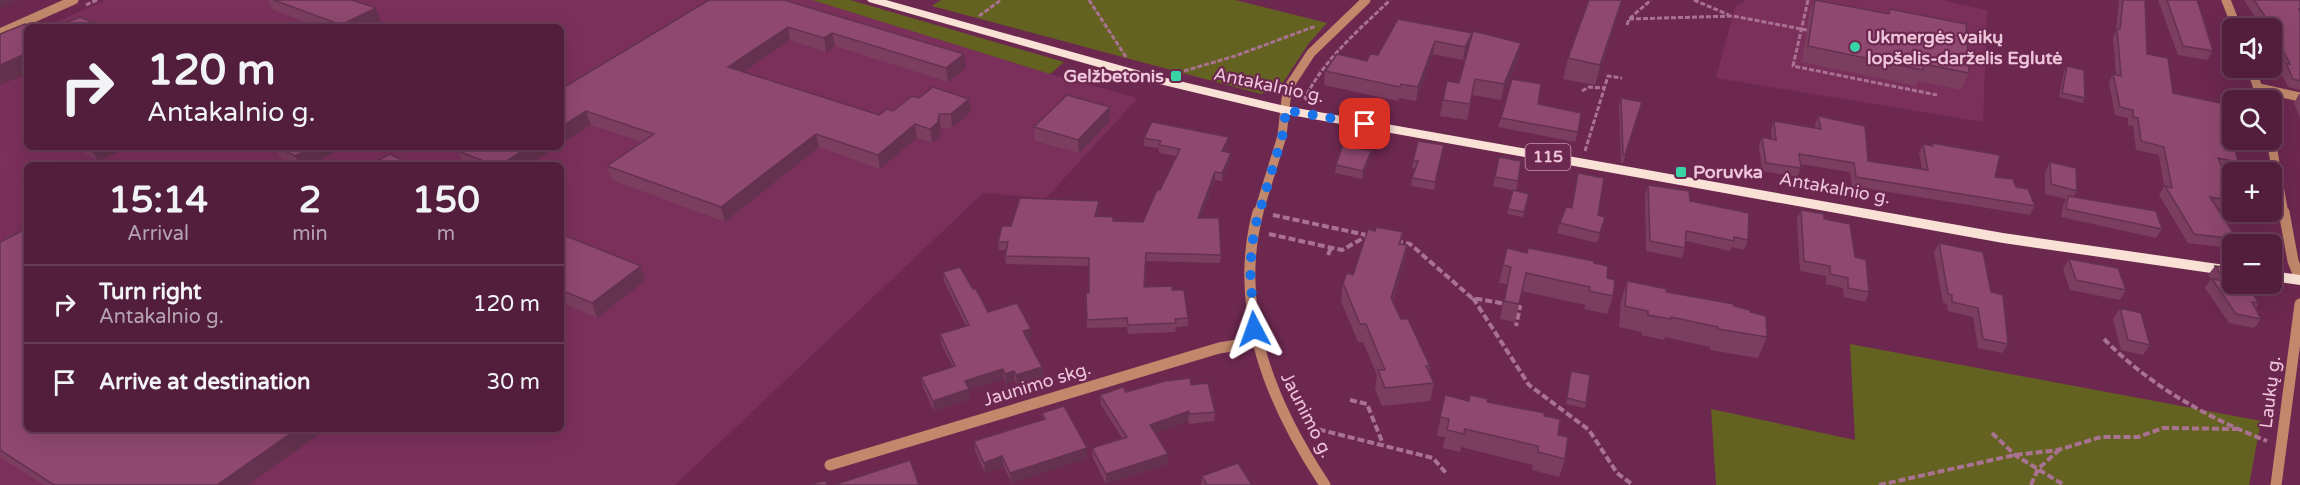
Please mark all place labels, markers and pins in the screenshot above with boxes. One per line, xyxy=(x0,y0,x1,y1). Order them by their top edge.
place label: Ukmergės vaikų lopšelis-darželis Eglutė xyxy=(1867,26,2062,69)
marker: Ukmergės vaikų lopšelis-darželis Eglutė xyxy=(1848,40,1862,54)
place label: Gelžbetonis xyxy=(1063,65,1164,87)
marker: Gelžbetonis xyxy=(1169,69,1183,83)
pin xyxy=(1339,98,1390,149)
place label: Poruvka xyxy=(1693,161,1763,183)
marker: Poruvka xyxy=(1674,165,1688,179)

